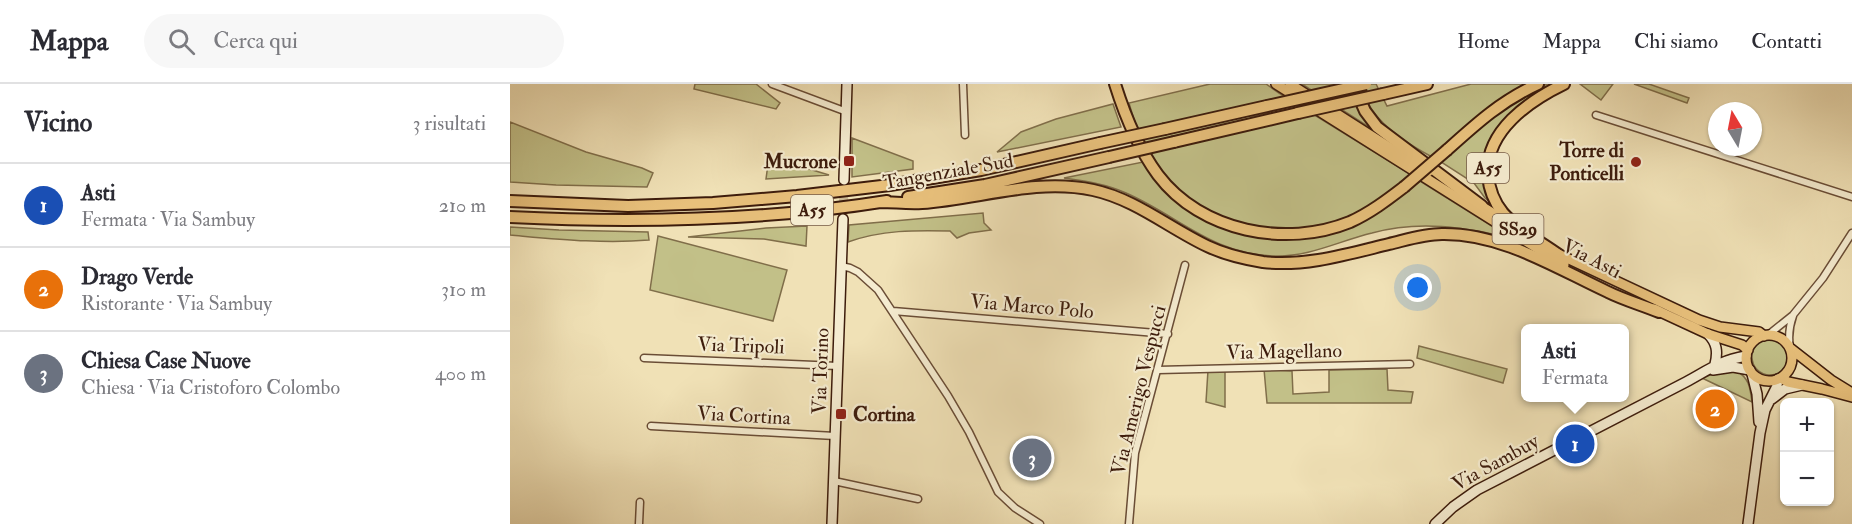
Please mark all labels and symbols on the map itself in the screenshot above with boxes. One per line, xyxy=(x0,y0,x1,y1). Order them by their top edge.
north arrow xyxy=(1708,102,1762,156)
place label: Torre di Ponticelli xyxy=(1549,138,1625,186)
street label: Tangenziale Sud xyxy=(881,148,1015,195)
place label: Mucrone xyxy=(763,149,838,174)
road number: A55 xyxy=(1467,153,1509,183)
marker: Mucrone xyxy=(842,154,856,168)
marker: Torre di Ponticelli xyxy=(1629,155,1643,169)
road number: A55 xyxy=(791,195,833,225)
road number: SS29 xyxy=(1492,214,1544,244)
street label: Via Asti xyxy=(1558,233,1626,284)
your location xyxy=(1403,273,1432,302)
street label: Via Marco Polo xyxy=(969,289,1095,324)
street label: Via Amerigo Vespucci xyxy=(1105,303,1173,478)
street label: Via Torino xyxy=(806,327,834,415)
street label: Via Tripoli xyxy=(697,331,785,361)
street label: Via Magellano xyxy=(1226,338,1342,365)
pin: 2 xyxy=(1696,386,1734,432)
street label: Via Cortina xyxy=(696,401,792,430)
place label: Cortina xyxy=(853,402,916,427)
marker: Cortina xyxy=(834,407,848,421)
pin: 1 xyxy=(1556,422,1594,466)
street label: Via Sambuy xyxy=(1447,428,1544,497)
pin: 3 xyxy=(1012,436,1052,481)

